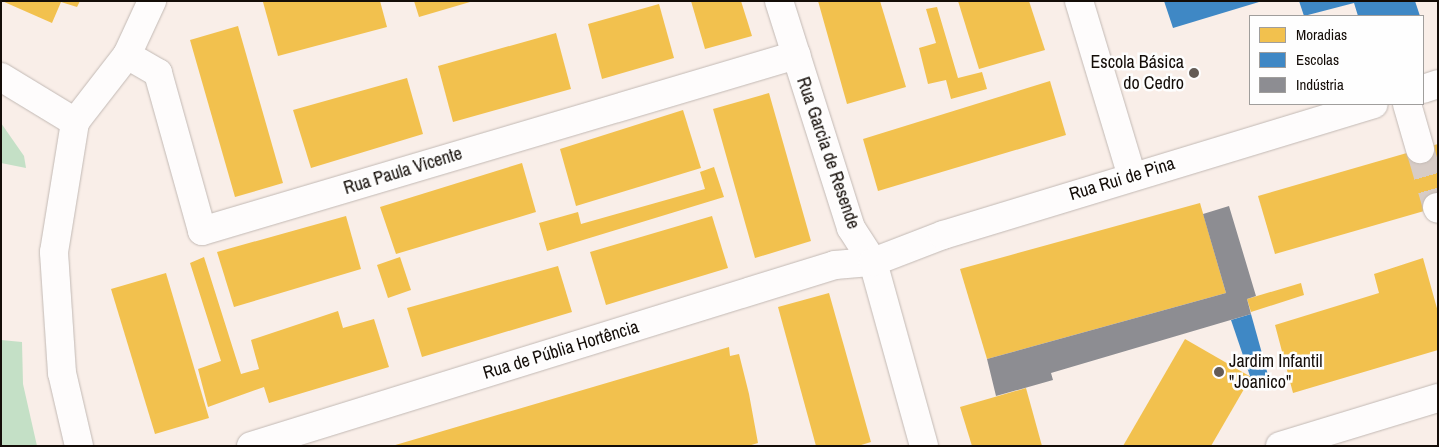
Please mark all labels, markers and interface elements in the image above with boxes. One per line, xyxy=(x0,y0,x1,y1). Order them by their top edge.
legend xyxy=(1249,15,1424,105)
text: Moradias xyxy=(1296,24,1347,45)
text: Escolas xyxy=(1296,49,1339,70)
place label: Escola Básica do Cedro xyxy=(1090,52,1184,94)
marker: Escola Básica do Cedro xyxy=(1188,67,1200,79)
street label: Rua Garcia de Resende xyxy=(792,74,864,232)
text: Indústria xyxy=(1296,74,1344,95)
street label: Rua Paula Vicente xyxy=(341,143,465,199)
street label: Rua Rui de Pina xyxy=(1067,153,1177,205)
street label: Rua de Públia Hortência xyxy=(481,316,641,384)
place label: Jardim Infantil "Joanico" xyxy=(1229,351,1323,394)
marker: Jardim Infantil "Joanico" xyxy=(1213,366,1225,378)

